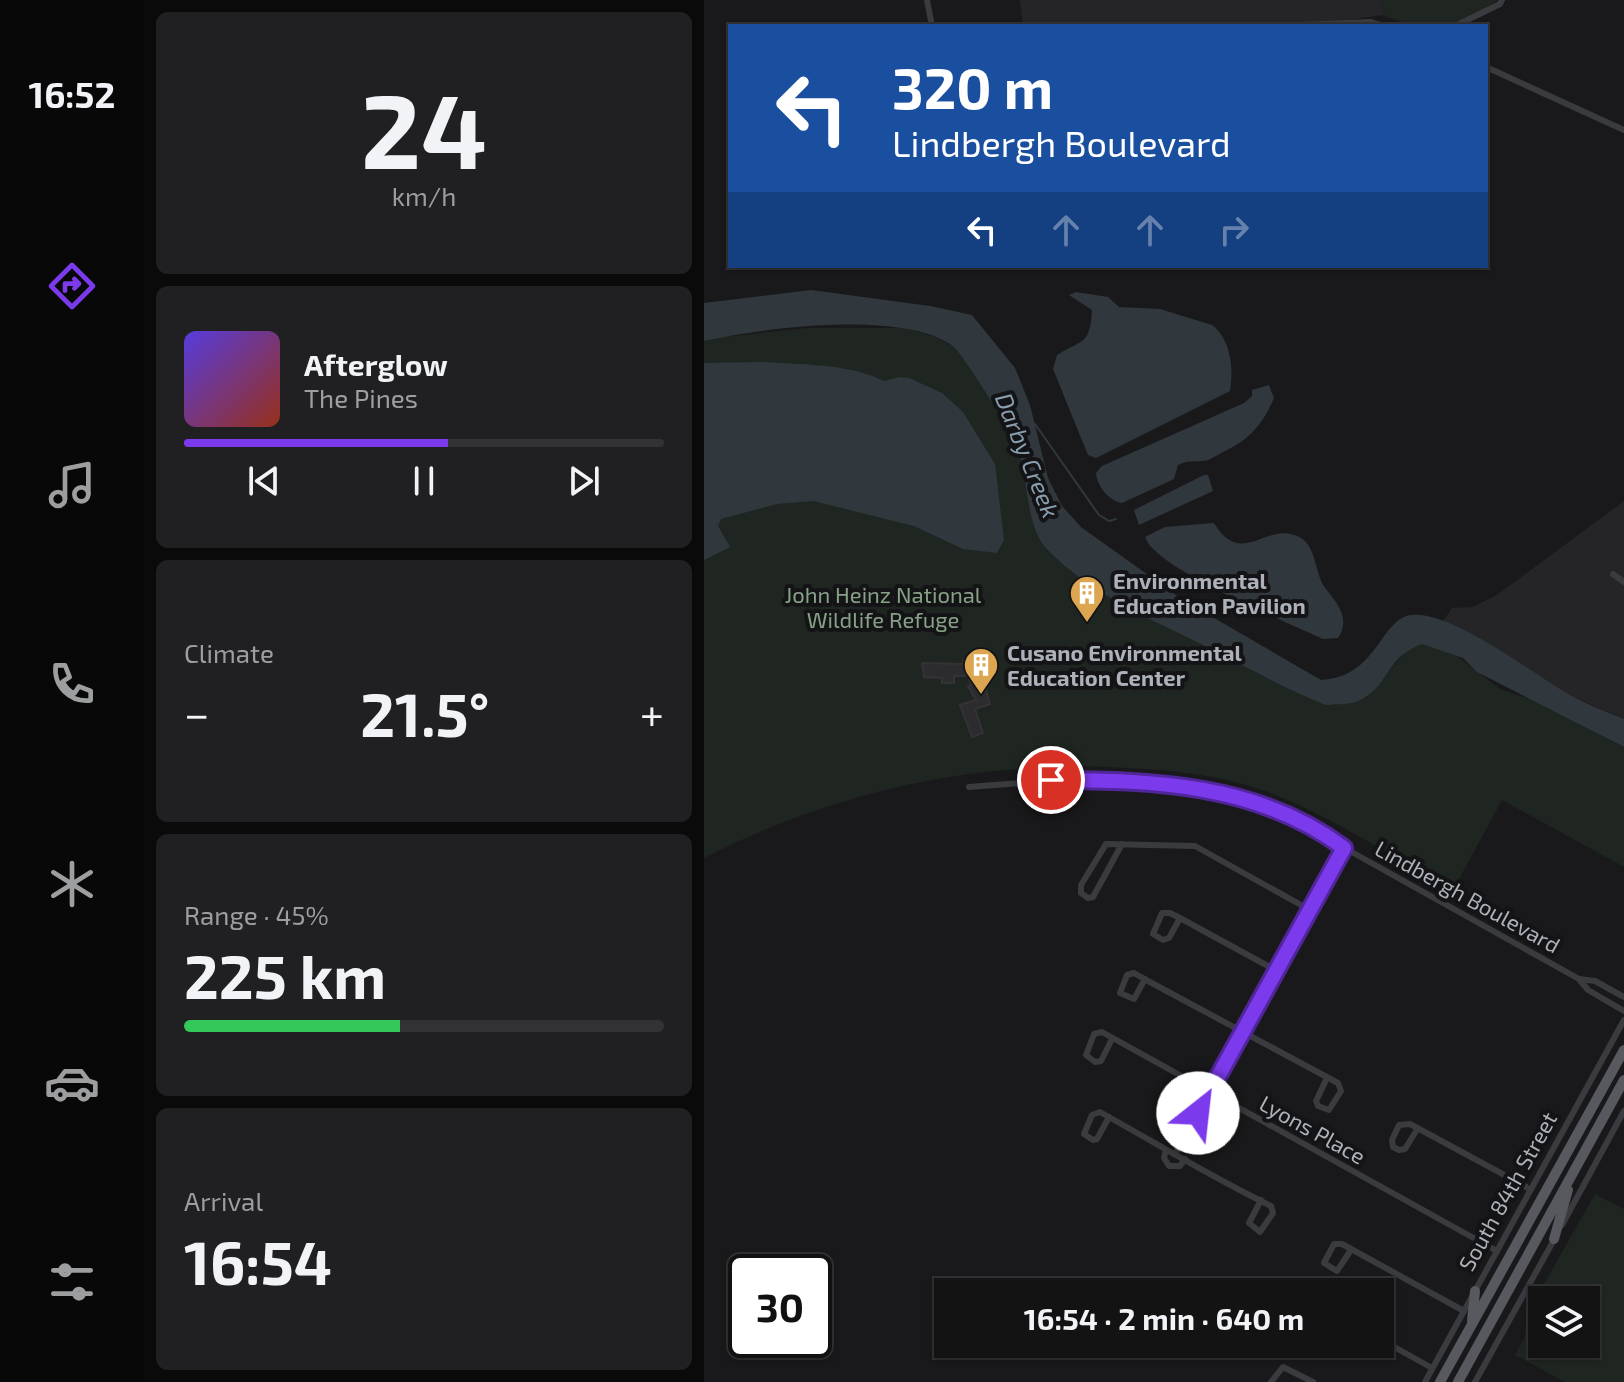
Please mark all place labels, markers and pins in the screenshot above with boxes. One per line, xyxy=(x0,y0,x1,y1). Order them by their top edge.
place label: Environmental Education Pavilion xyxy=(1113,567,1306,618)
building icon: Environmental Education Pavilion xyxy=(1068,574,1106,624)
place label: Cusano Environmental Education Center xyxy=(1007,639,1243,690)
building icon: Cusano Environmental Education Center xyxy=(962,646,1000,696)
pin xyxy=(1017,746,1085,814)

